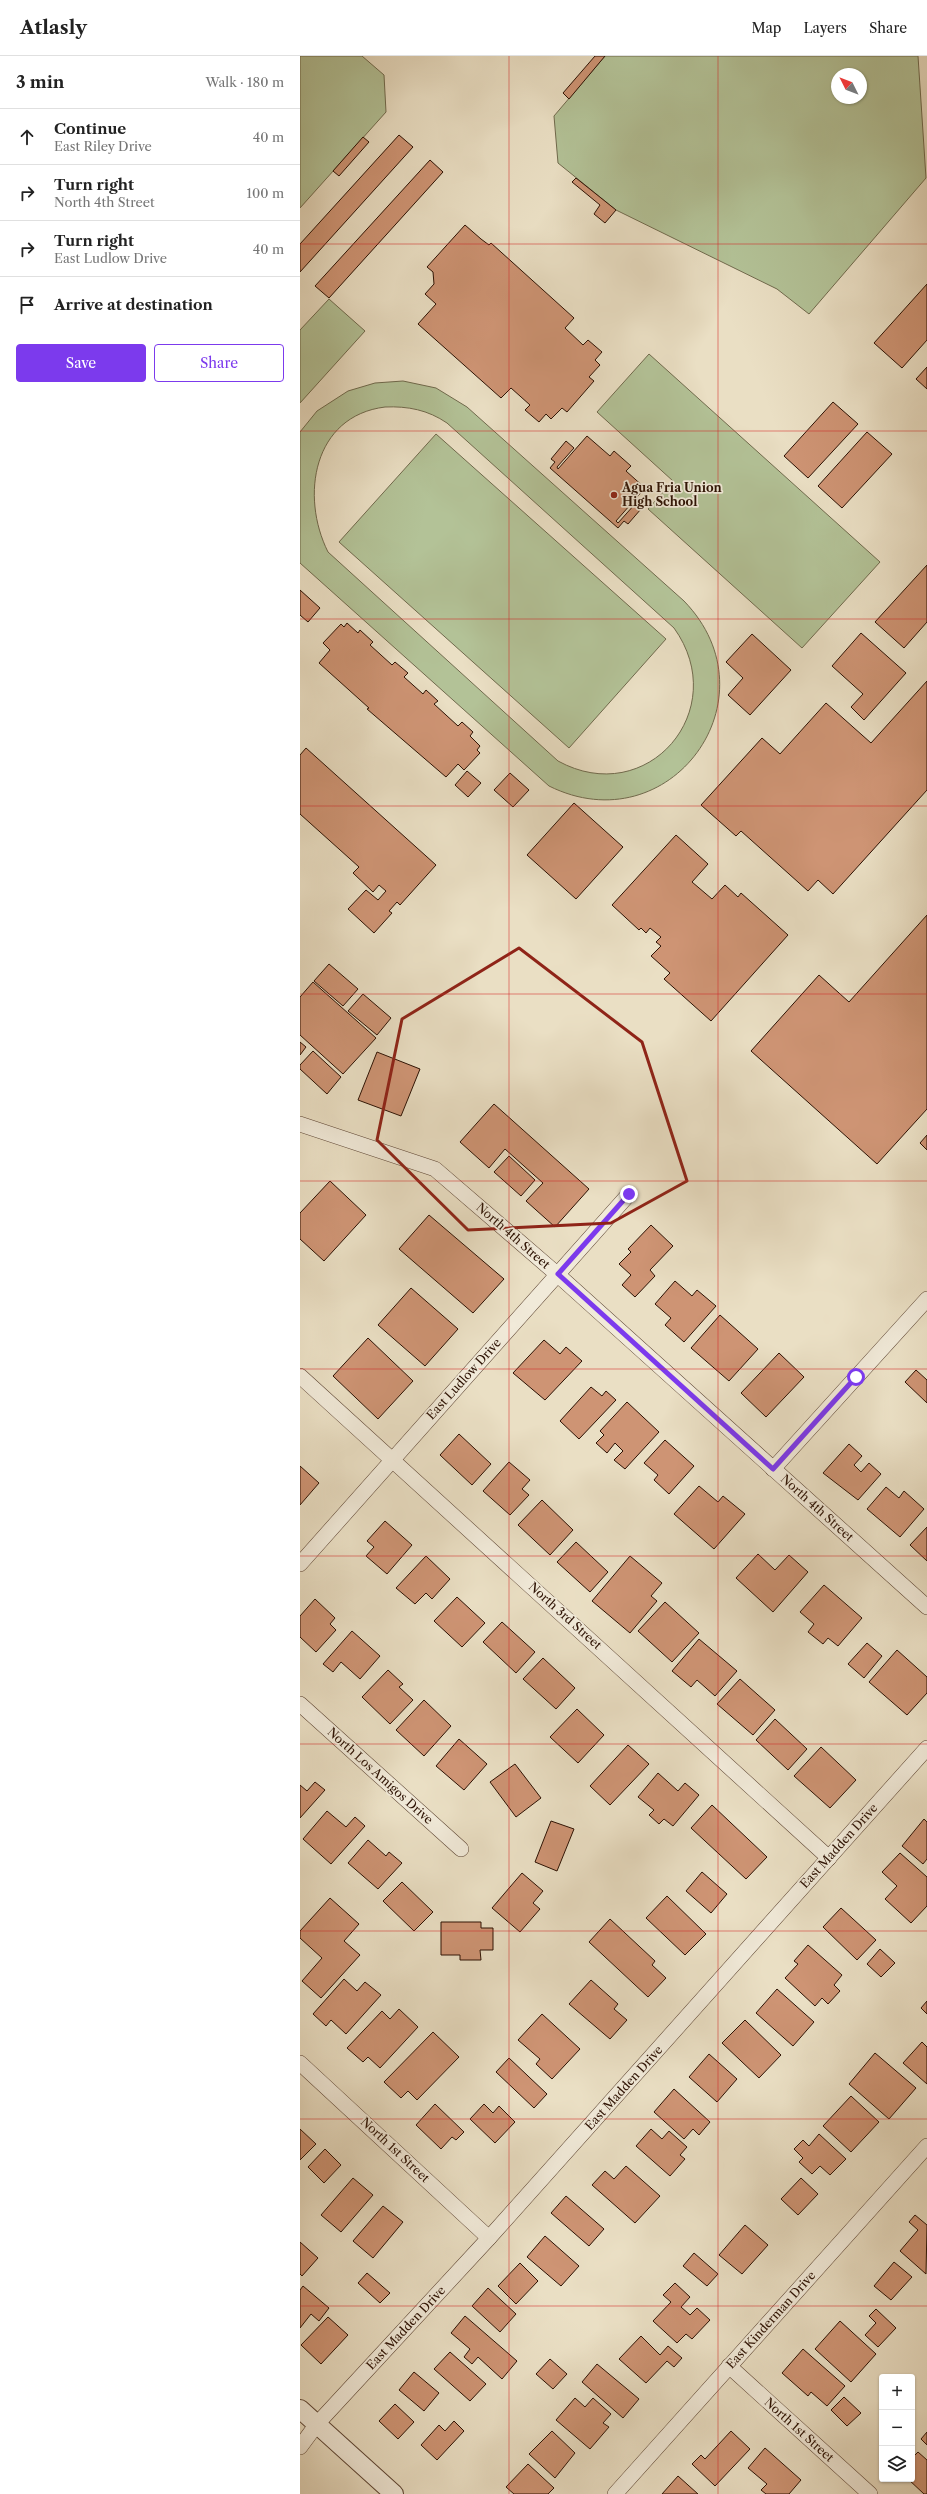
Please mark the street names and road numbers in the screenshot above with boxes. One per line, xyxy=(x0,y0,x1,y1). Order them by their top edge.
street label: North 4th Street xyxy=(473,1199,554,1272)
street label: East Ludlow Drive xyxy=(423,1335,504,1422)
street label: North 4th Street xyxy=(778,1471,857,1545)
street label: North 3rd Street xyxy=(526,1579,605,1653)
street label: North Los Amigos Drive xyxy=(324,1724,436,1827)
street label: East Madden Drive xyxy=(797,1800,881,1891)
street label: East Madden Drive xyxy=(582,2042,666,2133)
street label: North 1st Street xyxy=(358,2114,433,2186)
street label: East Kinderman Drive xyxy=(723,2268,819,2372)
street label: East Madden Drive xyxy=(363,2283,448,2373)
street label: North 1st Street xyxy=(761,2394,838,2465)

